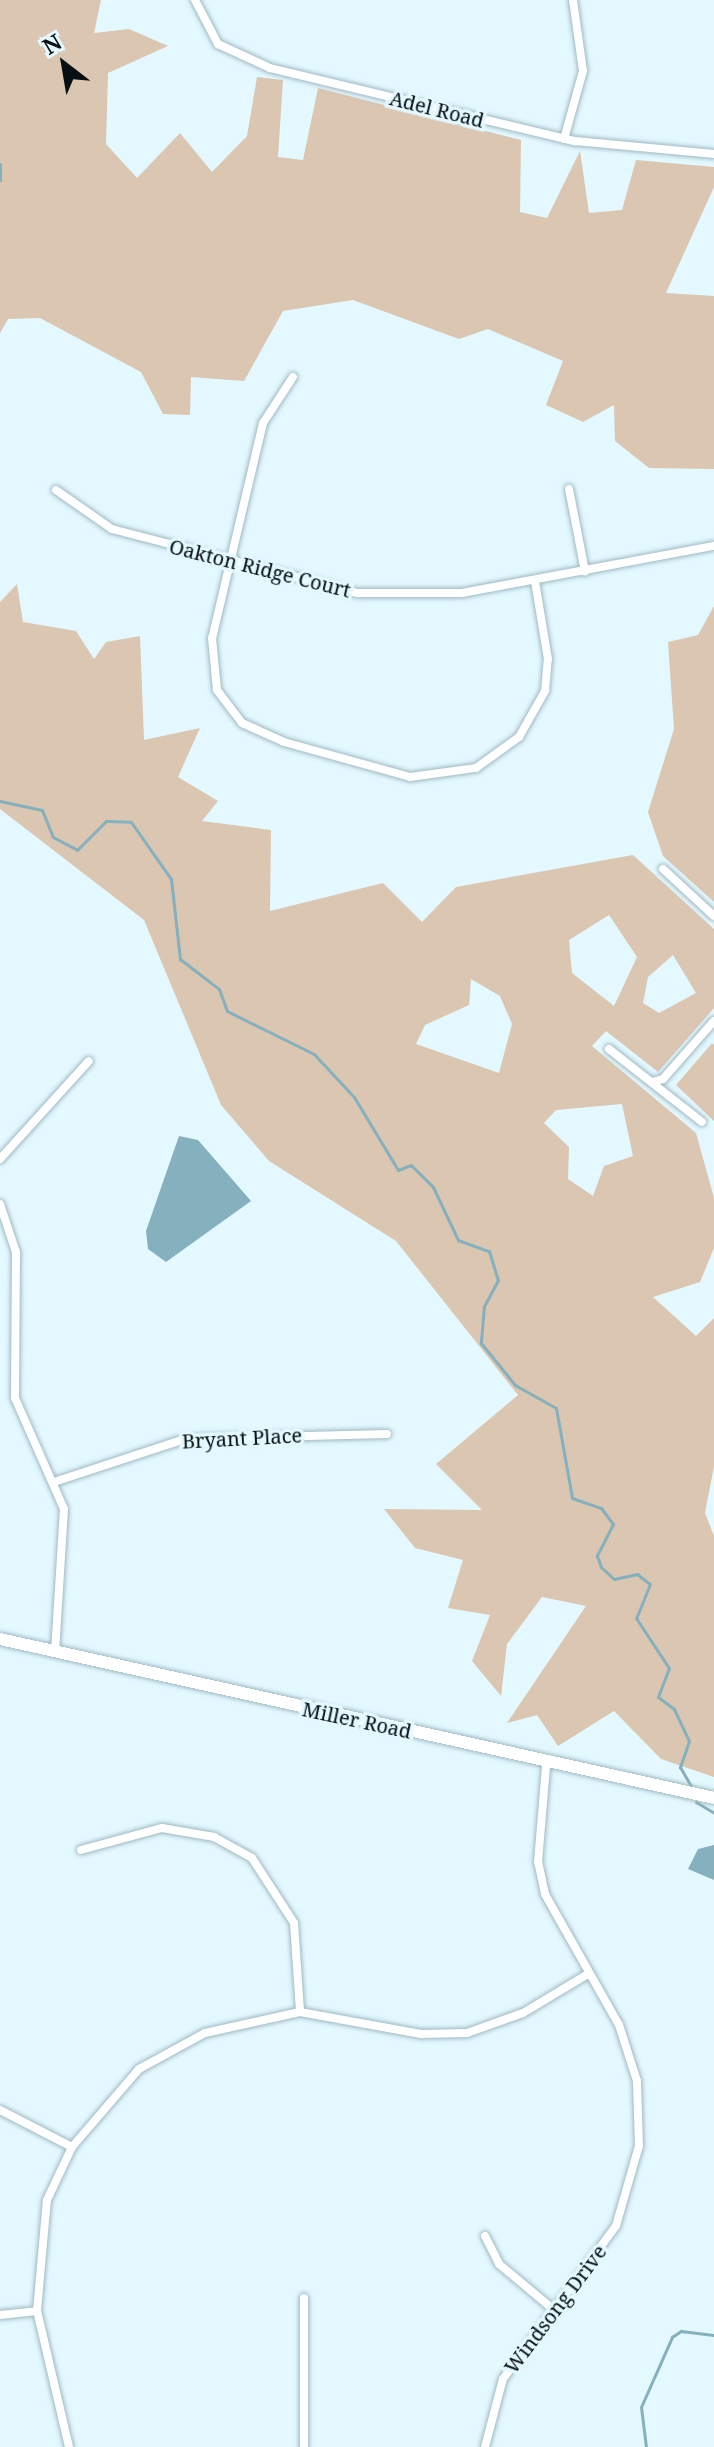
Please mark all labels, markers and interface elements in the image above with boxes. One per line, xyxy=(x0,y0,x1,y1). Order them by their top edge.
north arrow xyxy=(24,24,104,104)
text: N xyxy=(36,26,67,61)
street label: Adel Road xyxy=(387,86,487,132)
street label: Oakton Ridge Court xyxy=(167,534,353,602)
street label: Bryant Place xyxy=(181,1423,303,1453)
street label: Miller Road xyxy=(300,1697,414,1743)
street label: Windsong Drive xyxy=(499,2240,611,2378)

